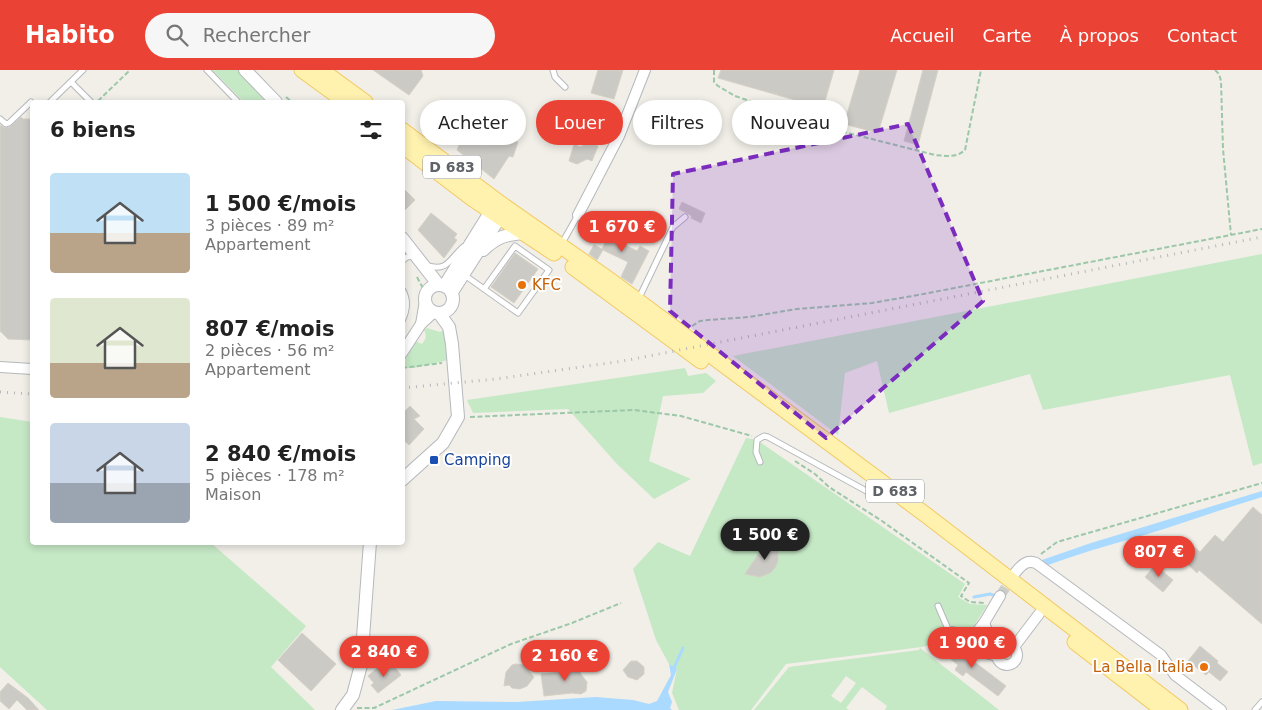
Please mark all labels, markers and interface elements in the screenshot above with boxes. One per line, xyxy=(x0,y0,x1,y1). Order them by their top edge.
search box xyxy=(145,13,495,58)
text: Habito xyxy=(25,21,115,49)
icon: search xyxy=(163,21,191,49)
text: Rechercher xyxy=(203,24,310,46)
text: Accueil xyxy=(890,25,955,46)
text: Carte xyxy=(983,25,1032,46)
text: À propos xyxy=(1060,25,1139,46)
text: Contact xyxy=(1167,25,1237,46)
chip: Acheter xyxy=(420,100,526,145)
chip: Louer xyxy=(536,100,623,145)
chip: Filtres xyxy=(633,100,722,145)
chip: Nouveau xyxy=(732,100,848,145)
icon: filters xyxy=(357,116,385,144)
text: 6 biens xyxy=(50,118,136,142)
road number: D 683 xyxy=(423,155,481,178)
text: 1 500 €/mois xyxy=(205,192,356,216)
icon: home xyxy=(90,193,150,253)
pin: 1 670 € xyxy=(576,210,668,253)
text: 3 pièces · 89 m² xyxy=(205,216,334,235)
text: 1 670 € xyxy=(589,217,655,236)
text: Appartement xyxy=(205,235,311,254)
place label: KFC xyxy=(532,276,561,294)
marker: KFC xyxy=(516,279,528,291)
text: 807 €/mois xyxy=(205,317,334,341)
icon: home xyxy=(90,318,150,378)
text: 2 pièces · 56 m² xyxy=(205,341,334,360)
text: Appartement xyxy=(205,360,311,379)
text: 2 840 €/mois xyxy=(205,442,356,466)
icon: home xyxy=(90,443,150,503)
place label: Camping xyxy=(444,451,511,469)
marker: Camping xyxy=(428,454,440,466)
text: 5 pièces · 178 m² xyxy=(205,466,345,485)
road number: D 683 xyxy=(866,480,924,502)
text: Maison xyxy=(205,485,261,504)
pin: 1 500 € xyxy=(719,518,811,561)
text: 1 500 € xyxy=(732,525,798,544)
pin: 807 € xyxy=(1124,536,1194,578)
text: 807 € xyxy=(1134,542,1184,561)
pin: 1 900 € xyxy=(926,626,1018,669)
text: 1 900 € xyxy=(939,633,1005,652)
pin: 2 840 € xyxy=(338,636,430,678)
pin: 2 160 € xyxy=(519,640,611,682)
text: 2 840 € xyxy=(351,642,417,661)
text: 2 160 € xyxy=(532,646,598,665)
place label: La Bella Italia xyxy=(1093,658,1194,676)
marker: La Bella Italia xyxy=(1198,661,1210,673)

